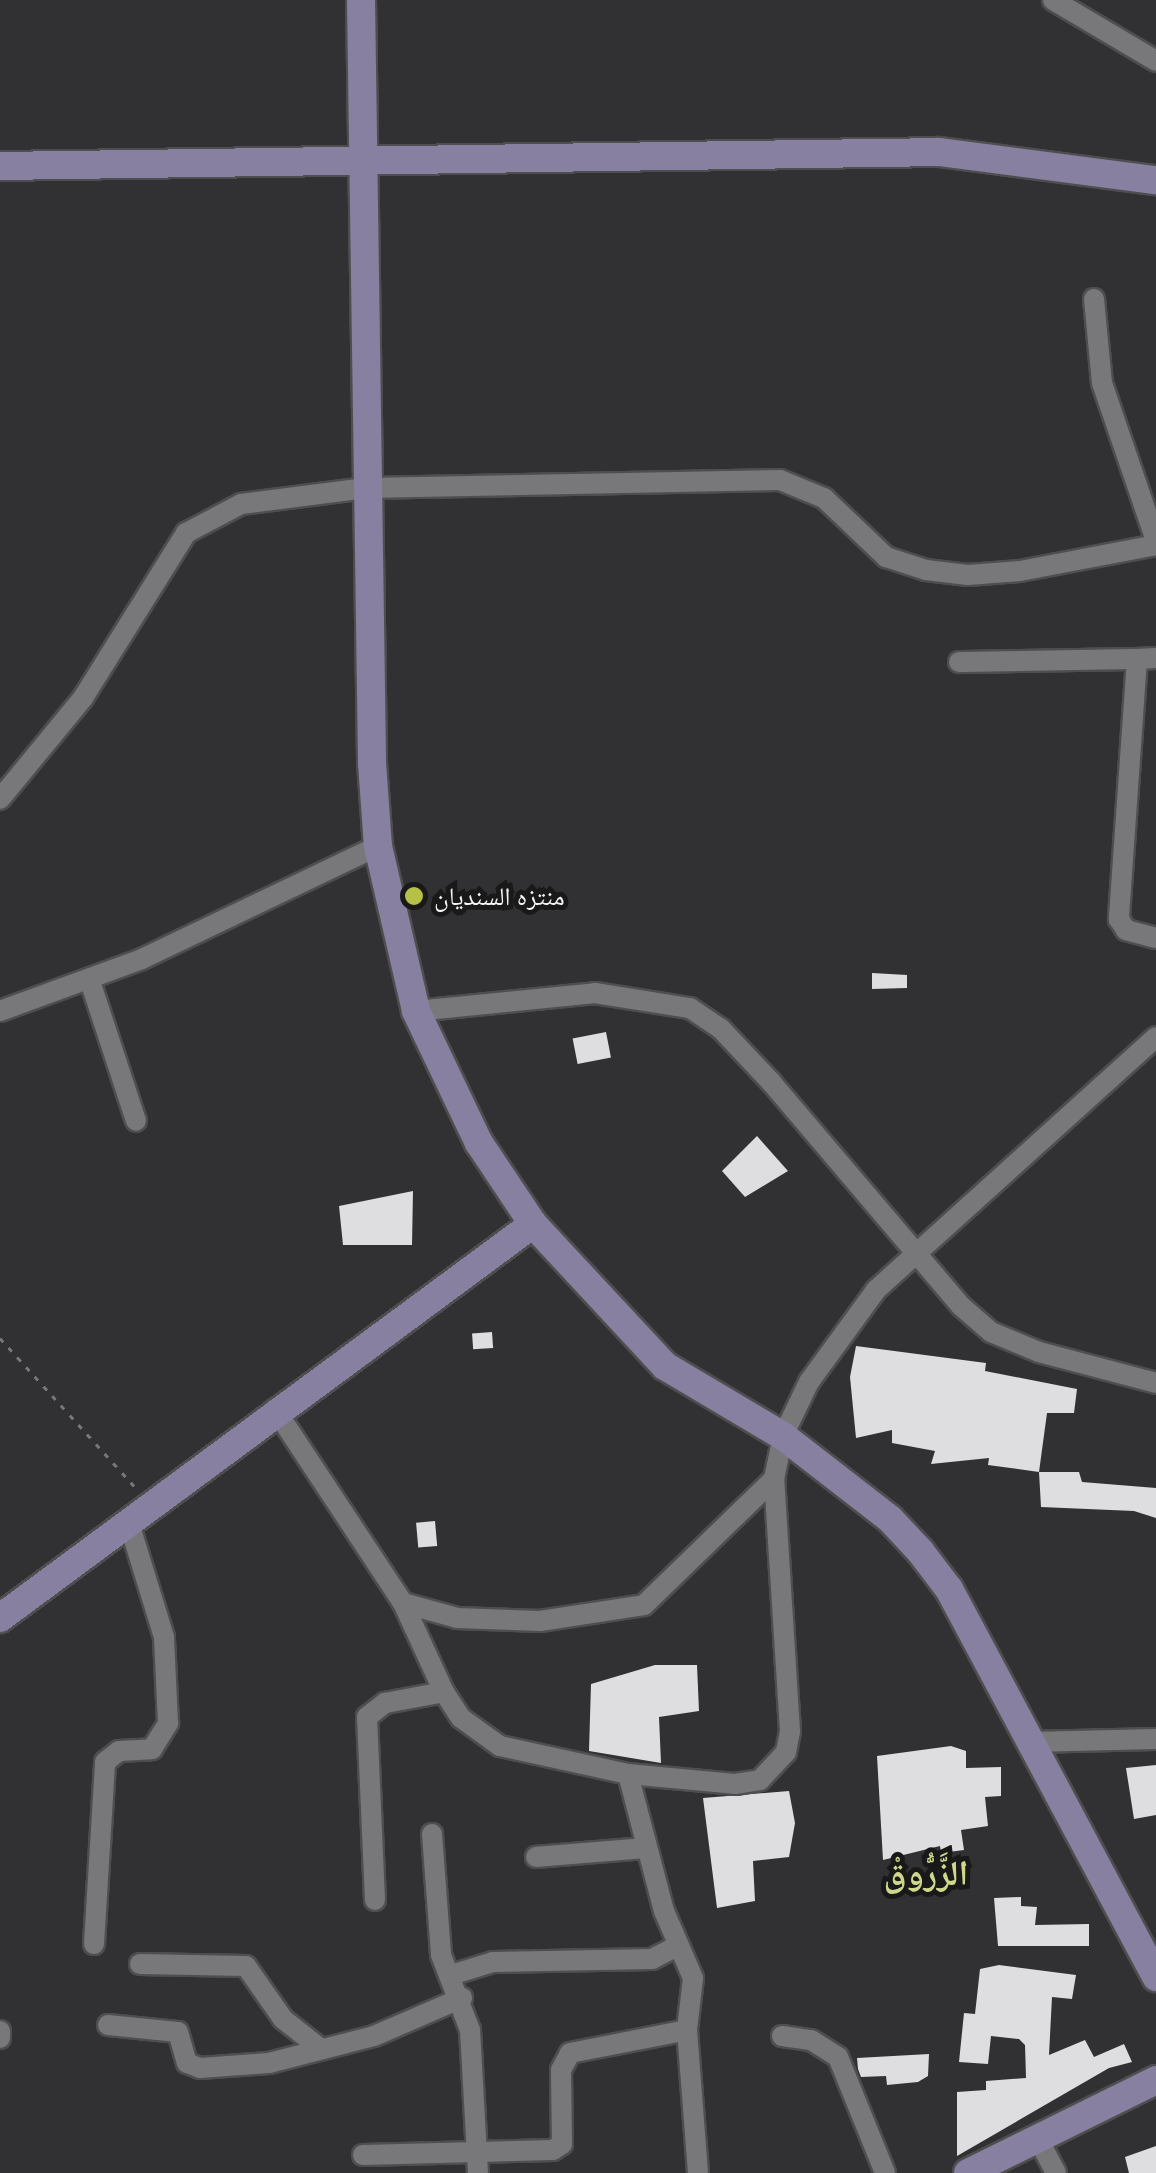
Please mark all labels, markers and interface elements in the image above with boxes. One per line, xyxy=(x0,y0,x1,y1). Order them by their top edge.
place label: منتزه السنديان xyxy=(434,881,565,911)
marker: منتزه السنديان xyxy=(403,885,425,907)
district label: الزَّرُّوقْ xyxy=(884,1852,968,1894)

